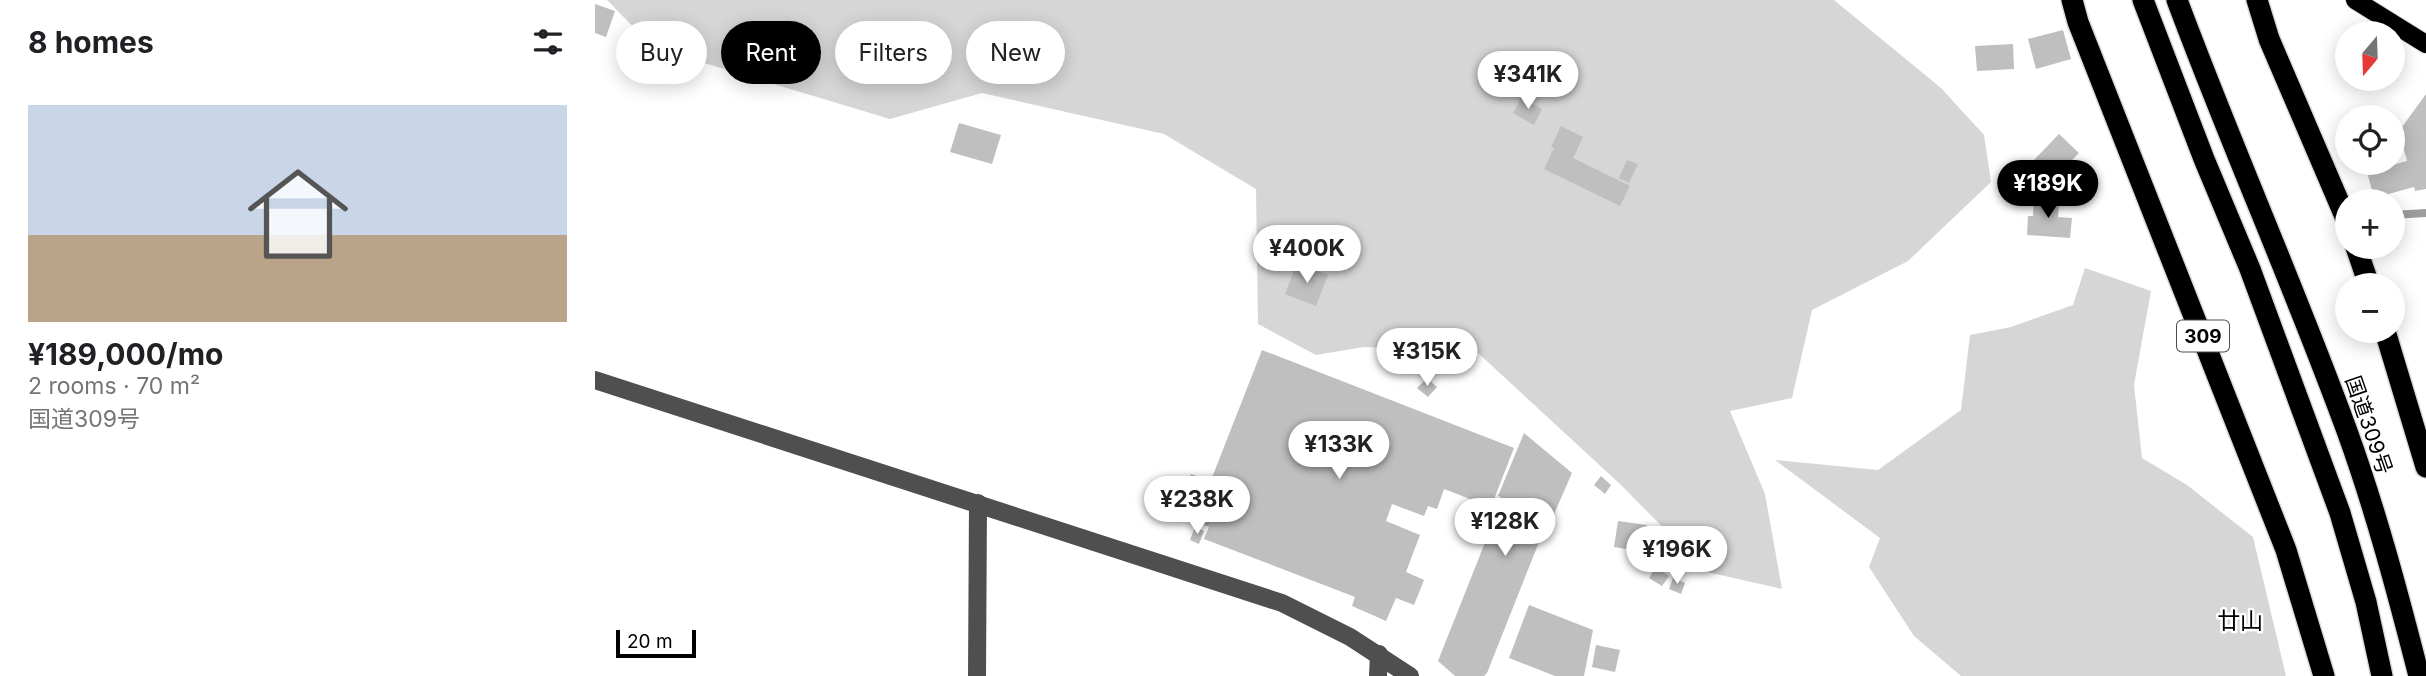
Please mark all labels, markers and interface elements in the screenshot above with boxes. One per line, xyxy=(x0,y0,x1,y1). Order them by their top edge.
chip: Buy xyxy=(616,21,707,84)
chip: Rent xyxy=(721,21,821,84)
chip: Filters xyxy=(835,21,952,84)
chip: New xyxy=(966,21,1065,84)
north arrow xyxy=(2335,21,2405,91)
map controls xyxy=(2335,21,2405,343)
icon: filters xyxy=(529,23,567,61)
text: 8 homes xyxy=(28,24,154,60)
pin: ¥341K xyxy=(1479,52,1577,111)
text: ¥341K xyxy=(1493,60,1563,88)
button: locate xyxy=(2335,105,2405,175)
icon: home xyxy=(235,151,361,277)
pin: ¥189K xyxy=(1999,160,2097,220)
text: ¥189K xyxy=(2013,169,2083,197)
button: + xyxy=(2335,189,2405,259)
pin: ¥400K xyxy=(1258,226,1356,285)
text: ¥400K xyxy=(1269,234,1345,262)
button: − xyxy=(2335,273,2405,343)
road number: 309 xyxy=(2177,320,2229,352)
pin: ¥315K xyxy=(1378,328,1476,388)
text: ¥189,000/mo xyxy=(28,336,223,372)
text: ¥315K xyxy=(1392,337,1462,365)
text: 2 rooms · 70 m² xyxy=(28,372,200,400)
street label: 国道309号 xyxy=(2341,373,2397,477)
text: 国道309号 xyxy=(28,405,140,433)
pin: ¥133K xyxy=(1290,421,1388,481)
text: ¥133K xyxy=(1304,430,1374,458)
pin: ¥238K xyxy=(1148,476,1246,536)
text: ¥238K xyxy=(1160,485,1234,513)
pin: ¥128K xyxy=(1456,498,1554,558)
text: ¥128K xyxy=(1470,507,1540,535)
pin: ¥196K xyxy=(1628,526,1726,586)
text: ¥196K xyxy=(1642,535,1712,563)
district label: 廿山 xyxy=(2217,607,2263,635)
scale bar xyxy=(616,627,697,659)
text: 20 m xyxy=(627,630,673,653)

